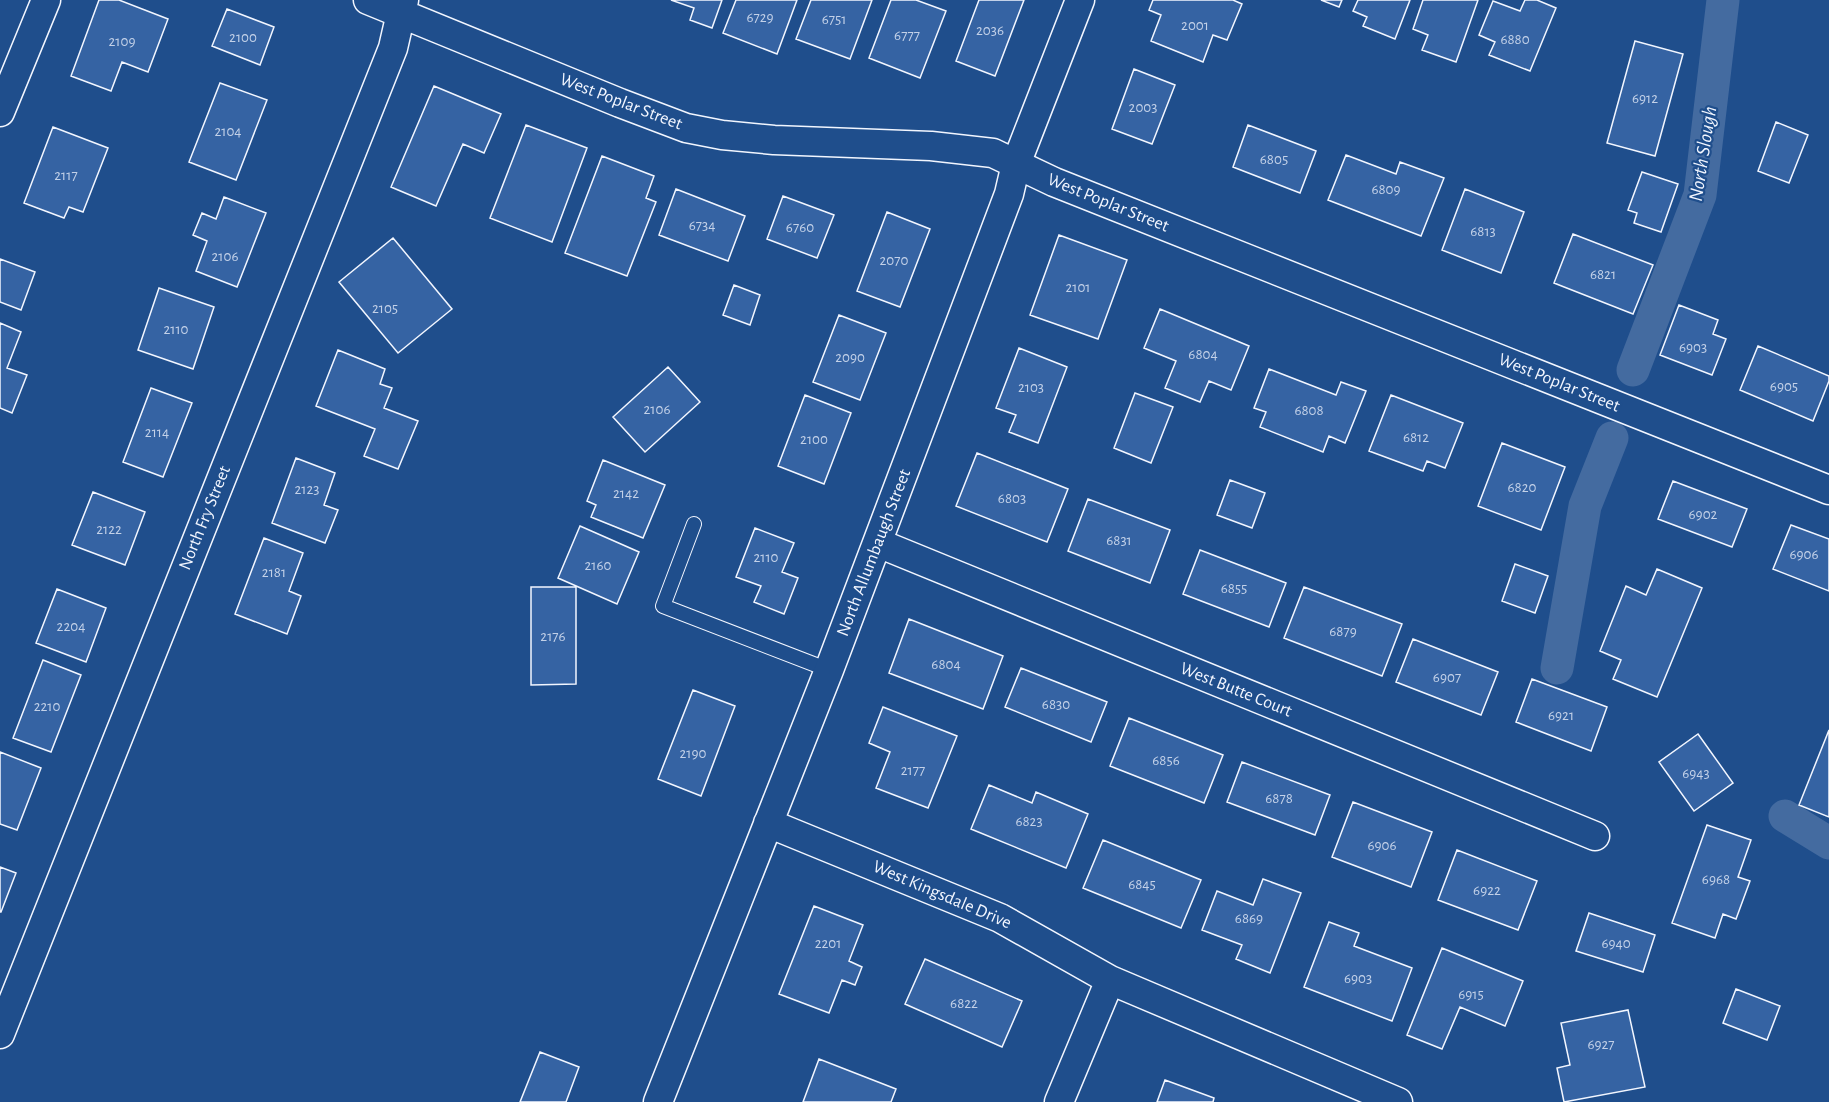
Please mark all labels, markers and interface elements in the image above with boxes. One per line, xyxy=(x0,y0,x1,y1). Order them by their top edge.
house number: 6729 xyxy=(746,10,774,25)
house number: 6751 xyxy=(822,12,846,27)
house number: 2001 xyxy=(1181,18,1209,33)
house number: 2036 xyxy=(976,23,1004,38)
house number: 6777 xyxy=(894,28,920,43)
house number: 2100 xyxy=(229,30,257,45)
house number: 6880 xyxy=(1500,32,1530,47)
house number: 2109 xyxy=(109,34,135,49)
street label: West Poplar Street xyxy=(557,70,685,134)
house number: 6912 xyxy=(1632,91,1658,106)
house number: 2003 xyxy=(1129,100,1157,115)
water label: North Slough xyxy=(1686,105,1720,203)
house number: 2104 xyxy=(214,124,242,139)
house number: 6805 xyxy=(1260,152,1288,167)
house number: 2117 xyxy=(54,168,78,183)
street label: West Poplar Street xyxy=(1045,170,1172,236)
house number: 6809 xyxy=(1371,182,1401,197)
house number: 6734 xyxy=(689,218,715,233)
house number: 6760 xyxy=(786,220,814,235)
house number: 6813 xyxy=(1470,224,1496,239)
house number: 2106 xyxy=(212,249,238,264)
house number: 2070 xyxy=(880,253,909,268)
house number: 6821 xyxy=(1590,267,1616,282)
house number: 2101 xyxy=(1065,280,1091,295)
house number: 2105 xyxy=(372,301,398,316)
house number: 2110 xyxy=(163,322,189,337)
house number: 6903 xyxy=(1679,340,1707,355)
house number: 6804 xyxy=(1188,347,1218,362)
house number: 2090 xyxy=(835,350,865,365)
street label: West Poplar Street xyxy=(1496,350,1623,416)
house number: 6905 xyxy=(1770,379,1798,394)
house number: 2103 xyxy=(1018,380,1044,395)
house number: 2106 xyxy=(644,402,670,417)
house number: 6808 xyxy=(1294,403,1324,418)
house number: 2114 xyxy=(145,425,169,440)
house number: 6812 xyxy=(1403,430,1429,445)
house number: 2100 xyxy=(800,432,828,447)
street label: North Fry Street xyxy=(176,463,234,573)
street label: North Allumbaugh Street xyxy=(834,467,914,639)
house number: 6820 xyxy=(1508,480,1537,495)
house number: 2123 xyxy=(295,482,320,497)
house number: 2142 xyxy=(613,486,639,501)
house number: 6803 xyxy=(998,491,1026,506)
house number: 6902 xyxy=(1689,507,1718,522)
house number: 2122 xyxy=(96,522,122,537)
house number: 6831 xyxy=(1106,533,1132,548)
house number: 6906 xyxy=(1789,547,1819,562)
house number: 2110 xyxy=(753,550,779,565)
house number: 2160 xyxy=(585,558,612,573)
house number: 2181 xyxy=(262,565,286,580)
house number: 6855 xyxy=(1221,581,1247,596)
house number: 2204 xyxy=(57,619,85,634)
house number: 6879 xyxy=(1329,624,1357,639)
house number: 2176 xyxy=(540,629,566,644)
house number: 6804 xyxy=(931,657,961,672)
street label: West Butte Court xyxy=(1178,659,1295,721)
house number: 6907 xyxy=(1433,670,1461,685)
house number: 6830 xyxy=(1042,697,1070,712)
house number: 2210 xyxy=(34,699,60,714)
house number: 6921 xyxy=(1548,708,1574,723)
house number: 2190 xyxy=(680,746,707,761)
house number: 6856 xyxy=(1152,753,1180,768)
house number: 2177 xyxy=(901,763,925,778)
house number: 6943 xyxy=(1682,766,1710,781)
house number: 6878 xyxy=(1265,791,1293,806)
house number: 6823 xyxy=(1015,814,1043,829)
house number: 6906 xyxy=(1367,838,1397,853)
street label: West Kingsdale Drive xyxy=(870,858,1014,932)
house number: 6968 xyxy=(1702,872,1730,887)
house number: 6845 xyxy=(1128,877,1156,892)
house number: 6922 xyxy=(1473,883,1501,898)
house number: 6869 xyxy=(1235,911,1263,926)
house number: 2201 xyxy=(815,936,841,951)
house number: 6940 xyxy=(1601,936,1631,951)
house number: 6903 xyxy=(1344,971,1372,986)
house number: 6915 xyxy=(1458,987,1484,1002)
house number: 6822 xyxy=(950,996,978,1011)
house number: 6927 xyxy=(1587,1037,1615,1052)

